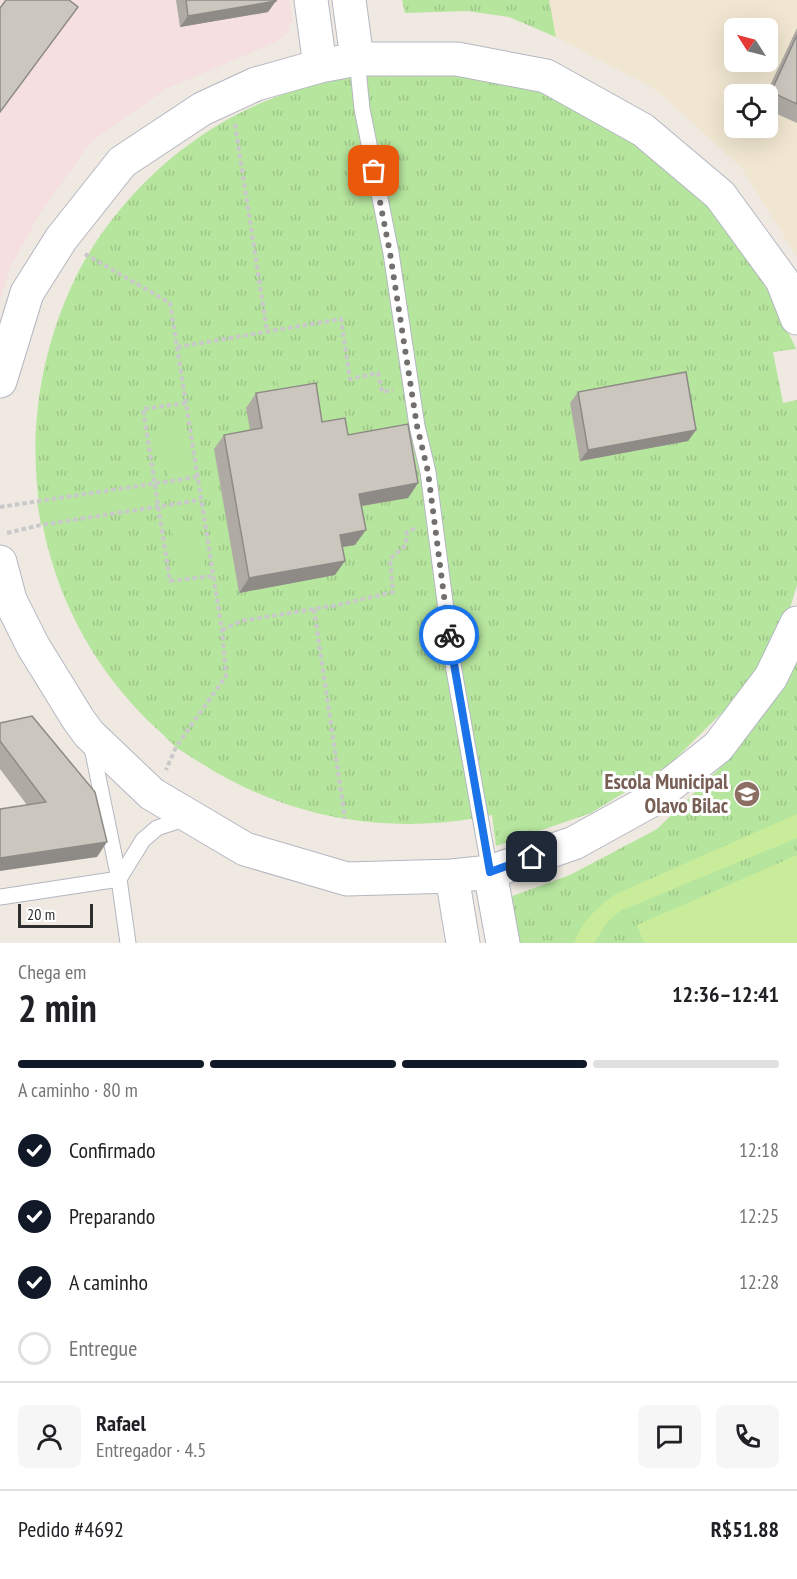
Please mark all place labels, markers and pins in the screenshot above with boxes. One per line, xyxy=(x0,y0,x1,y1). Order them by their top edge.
pin xyxy=(348,145,399,196)
place label: Escola Municipal Olavo Bilac xyxy=(604,768,729,819)
school or university icon: Escola Municipal Olavo Bilac xyxy=(732,779,762,809)
pin xyxy=(506,831,557,882)

